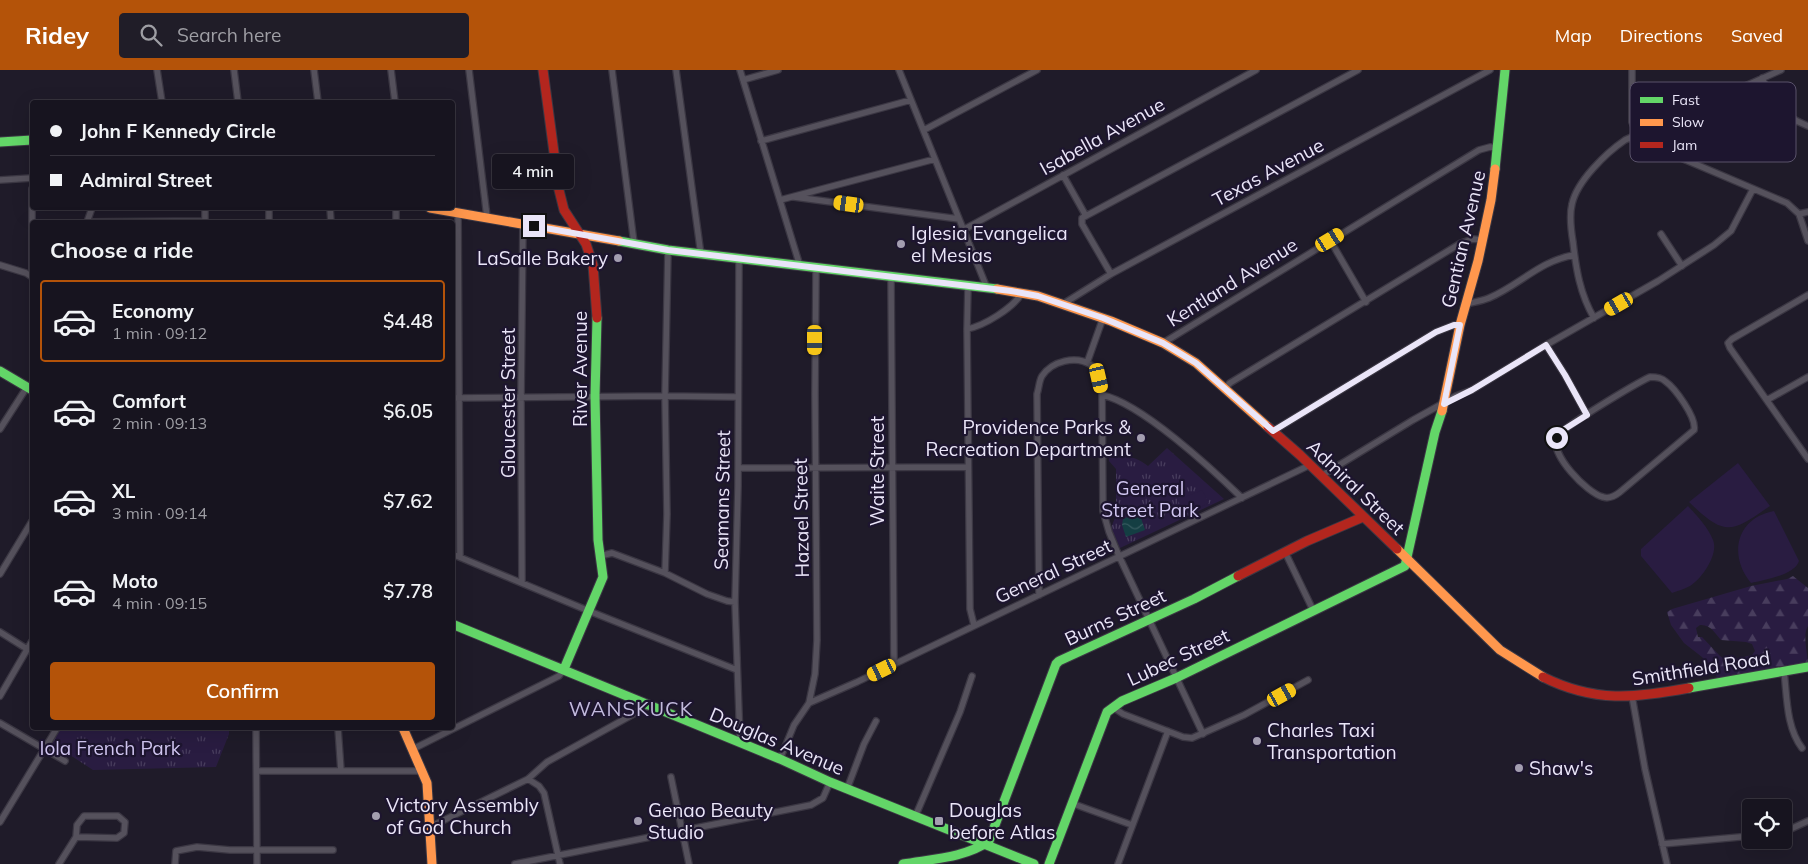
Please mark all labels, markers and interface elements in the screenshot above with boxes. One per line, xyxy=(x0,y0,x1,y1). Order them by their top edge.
search box xyxy=(119,13,469,58)
text: Ridey xyxy=(25,20,89,50)
icon: search xyxy=(137,21,165,49)
text: Search here xyxy=(177,23,281,47)
text: Map xyxy=(1555,24,1592,47)
text: Directions xyxy=(1620,24,1703,47)
text: Saved xyxy=(1731,24,1783,47)
legend xyxy=(1630,82,1796,162)
text: Fast xyxy=(1672,91,1700,109)
street label: Isabella Avenue xyxy=(1035,92,1169,180)
text: Slow xyxy=(1672,113,1704,131)
text: John F Kennedy Circle xyxy=(80,119,276,143)
street label: Texas Avenue xyxy=(1208,133,1328,211)
text: Jam xyxy=(1672,136,1697,154)
callout: 4 min xyxy=(493,154,575,188)
text: 4 min xyxy=(512,161,554,181)
text: Admiral Street xyxy=(80,168,212,192)
street label: Gentian Avenue xyxy=(1436,168,1490,310)
car xyxy=(833,194,864,214)
route end xyxy=(523,215,545,237)
place label: Iglesia Evangelica el Mesias xyxy=(911,221,1068,267)
car xyxy=(1313,226,1346,254)
street label: Kentland Avenue xyxy=(1162,232,1302,332)
text: Choose a ride xyxy=(50,236,193,264)
marker: Iglesia Evangelica el Mesias xyxy=(895,238,907,250)
place label: LaSalle Bakery xyxy=(477,246,608,270)
marker: LaSalle Bakery xyxy=(612,252,624,264)
car xyxy=(1602,290,1635,318)
icon: car xyxy=(52,299,97,344)
text: Economy xyxy=(112,299,194,323)
text: $4.48 xyxy=(383,309,433,333)
street label: River Avenue xyxy=(568,311,592,427)
text: 1 min · 09:12 xyxy=(112,323,207,343)
car xyxy=(807,325,822,355)
street label: Gloucester Street xyxy=(496,327,520,478)
car xyxy=(1088,362,1109,394)
icon: car xyxy=(52,389,97,434)
text: Comfort xyxy=(112,389,186,413)
text: $6.05 xyxy=(383,399,433,423)
text: 2 min · 09:13 xyxy=(112,413,207,433)
street label: Waite Street xyxy=(865,415,889,526)
place label: Providence Parks & Recreation Department xyxy=(926,415,1132,461)
route start xyxy=(1546,427,1568,449)
street label: Seamans Street xyxy=(709,430,735,570)
marker: Providence Parks & Recreation Department xyxy=(1135,432,1147,444)
street label: Admiral Street xyxy=(1302,434,1410,540)
street label: Hazael Street xyxy=(788,458,814,578)
park label: General Street Park xyxy=(1101,476,1199,522)
icon: car xyxy=(52,479,97,524)
text: XL xyxy=(112,479,135,503)
text: $7.62 xyxy=(383,489,433,513)
text: 3 min · 09:14 xyxy=(112,503,207,523)
street label: General Street xyxy=(991,533,1115,608)
icon: car xyxy=(52,569,97,614)
text: Moto xyxy=(112,569,158,593)
text: $7.78 xyxy=(383,579,433,603)
street label: Burns Street xyxy=(1061,583,1170,651)
text: 4 min · 09:15 xyxy=(112,593,207,613)
street label: Lubec Street xyxy=(1123,623,1233,691)
street label: Smithfield Road xyxy=(1630,645,1772,691)
car xyxy=(865,657,898,683)
button: Confirm xyxy=(50,662,435,720)
car xyxy=(1265,681,1298,709)
district label: WANSKUCK xyxy=(569,696,693,721)
street label: Douglas Avenue xyxy=(706,702,848,780)
place label: Charles Taxi Transportation xyxy=(1267,718,1397,764)
marker: Charles Taxi Transportation xyxy=(1251,735,1263,747)
park label: Iola French Park xyxy=(40,736,181,760)
place label: Shaw's xyxy=(1529,756,1593,780)
marker: Shaw's xyxy=(1513,762,1525,774)
place label: Victory Assembly of God Church xyxy=(386,793,539,839)
place label: Genao Beauty Studio xyxy=(648,798,773,844)
place label: Douglas before Atlas xyxy=(949,798,1056,844)
map controls xyxy=(1742,799,1792,849)
button: locate xyxy=(1742,799,1792,849)
marker: Victory Assembly of God Church xyxy=(370,810,382,822)
marker: Genao Beauty Studio xyxy=(632,815,644,827)
marker: Douglas before Atlas xyxy=(933,815,945,827)

